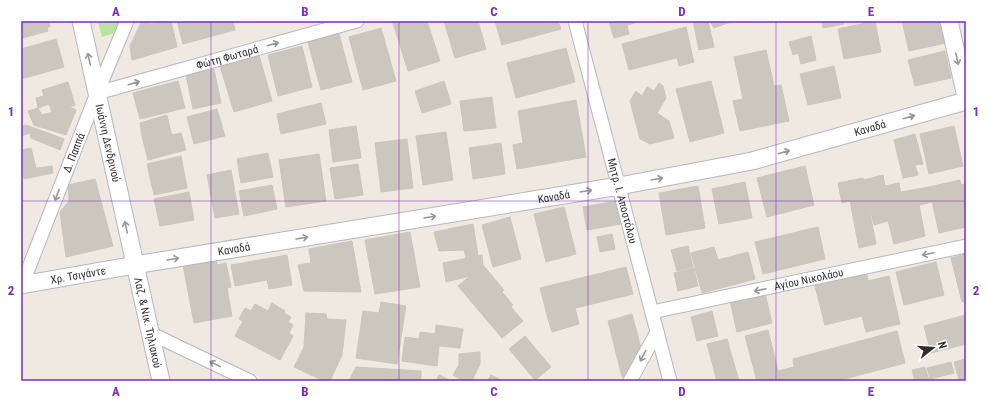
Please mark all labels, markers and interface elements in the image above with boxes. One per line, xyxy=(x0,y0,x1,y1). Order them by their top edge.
text: A xyxy=(112,4,120,19)
text: B xyxy=(301,4,309,19)
text: C xyxy=(490,4,498,19)
text: D xyxy=(678,4,686,19)
text: E xyxy=(868,4,875,19)
one-way arrow xyxy=(266,40,279,47)
street label: Φώτη Φωταρά xyxy=(195,43,260,72)
one-way arrow xyxy=(954,52,962,65)
one-way arrow xyxy=(85,53,93,66)
one-way arrow xyxy=(128,79,141,86)
street label: Ιωάννη Δενδρινού xyxy=(93,103,123,183)
text: 1 xyxy=(8,104,14,119)
text: 1 xyxy=(973,104,979,119)
one-way arrow xyxy=(903,113,916,120)
street label: Καναδά xyxy=(853,118,888,139)
street label: Δ. Παππά xyxy=(61,131,88,175)
one-way arrow xyxy=(777,148,790,156)
street label: Μητρ. Ι. Αποστόλου xyxy=(604,157,639,245)
one-way arrow xyxy=(650,174,663,182)
one-way arrow xyxy=(579,187,592,195)
one-way arrow xyxy=(53,188,61,200)
street label: Καναδά xyxy=(537,188,571,206)
one-way arrow xyxy=(423,212,436,220)
one-way arrow xyxy=(122,221,130,234)
one-way arrow xyxy=(295,234,308,242)
street label: Καναδά xyxy=(217,240,252,258)
one-way arrow xyxy=(922,250,935,258)
one-way arrow xyxy=(166,255,179,263)
street label: Χρ. Τσιγάντε xyxy=(49,264,107,287)
street label: Αγίου Νικολάου xyxy=(773,266,844,293)
street label: Λαζ. & Νικ. Τηλιακού xyxy=(131,276,164,369)
text: 2 xyxy=(8,283,15,298)
text: 2 xyxy=(973,283,980,298)
one-way arrow xyxy=(753,286,766,294)
north arrow xyxy=(913,328,953,368)
text: N xyxy=(935,340,949,351)
one-way arrow xyxy=(639,350,647,362)
one-way arrow xyxy=(209,360,221,367)
text: A xyxy=(112,384,120,399)
text: B xyxy=(301,384,309,399)
text: C xyxy=(490,384,498,399)
text: D xyxy=(678,384,686,399)
text: E xyxy=(868,384,875,399)

